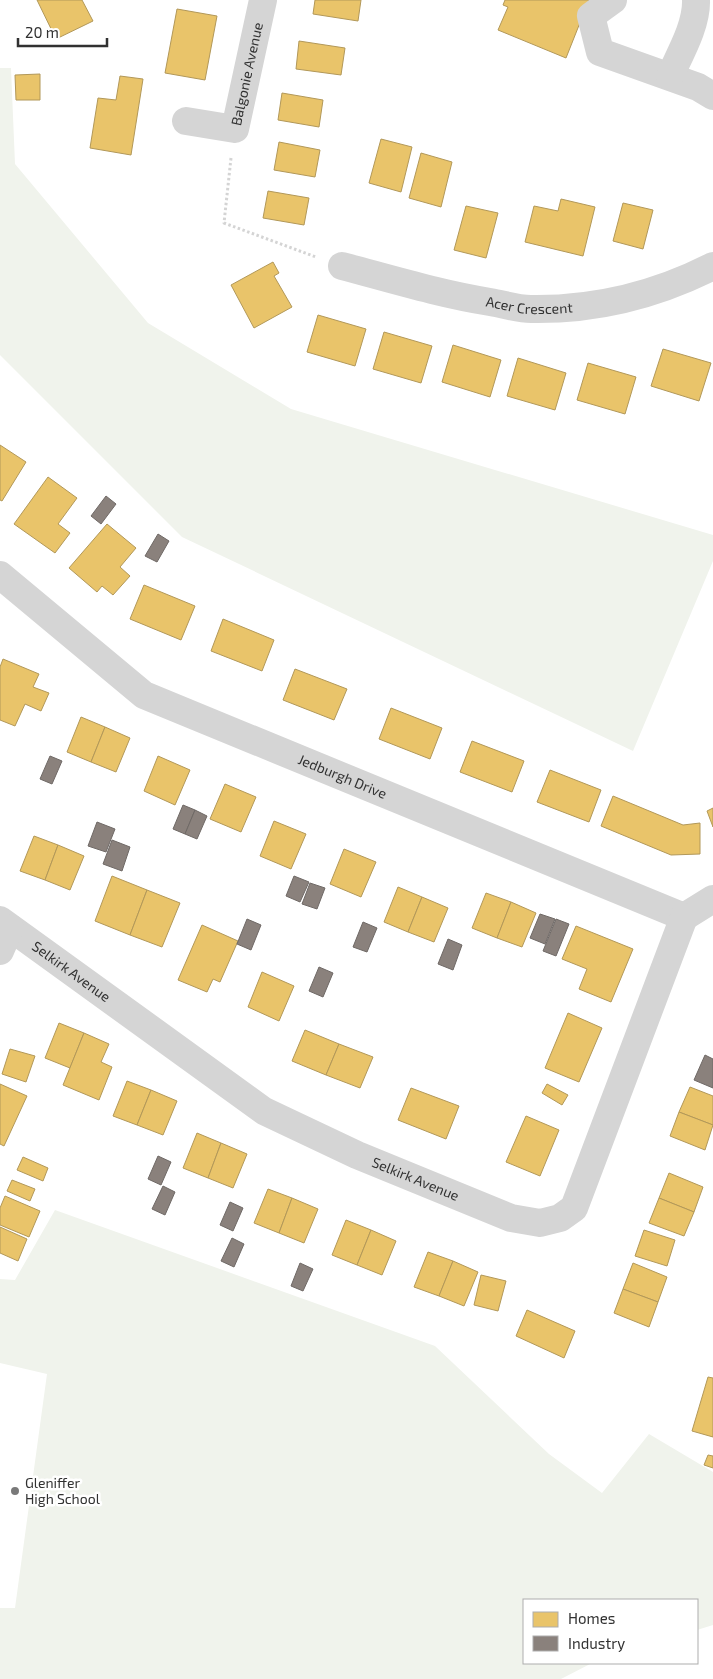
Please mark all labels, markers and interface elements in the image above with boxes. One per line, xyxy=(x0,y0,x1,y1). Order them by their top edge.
scale bar xyxy=(18,15,106,47)
street label: Balgonie Avenue xyxy=(227,21,266,127)
text: 20 m xyxy=(25,23,59,41)
street label: Acer Crescent xyxy=(485,292,573,317)
street label: Jedburgh Drive xyxy=(296,750,389,802)
street label: Selkirk Avenue xyxy=(29,937,114,1005)
street label: Selkirk Avenue xyxy=(370,1153,462,1204)
place label: Gleniffer High School xyxy=(25,1474,101,1507)
marker: Gleniffer High School xyxy=(9,1485,21,1497)
legend xyxy=(523,1599,698,1664)
text: Homes xyxy=(568,1609,615,1627)
text: Industry xyxy=(568,1634,625,1652)

